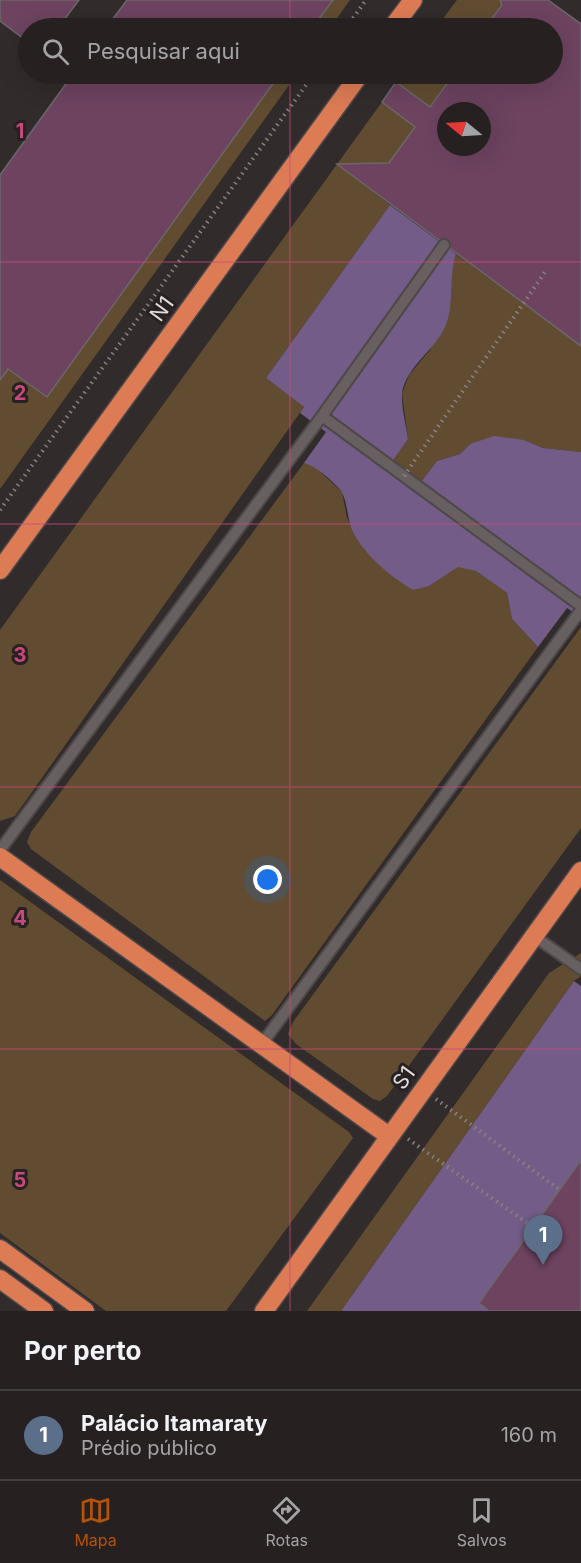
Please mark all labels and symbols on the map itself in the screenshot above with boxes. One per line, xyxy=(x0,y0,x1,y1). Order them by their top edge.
north arrow xyxy=(437,102,491,156)
text: 1 xyxy=(16,119,24,143)
street label: N1 xyxy=(144,291,179,326)
text: 2 xyxy=(14,381,26,405)
text: 3 xyxy=(14,643,26,667)
your location xyxy=(253,865,282,894)
text: 4 xyxy=(13,906,27,930)
street label: S1 xyxy=(387,1061,420,1094)
text: 5 xyxy=(14,1168,26,1192)
pin: 1 xyxy=(524,1216,562,1265)

